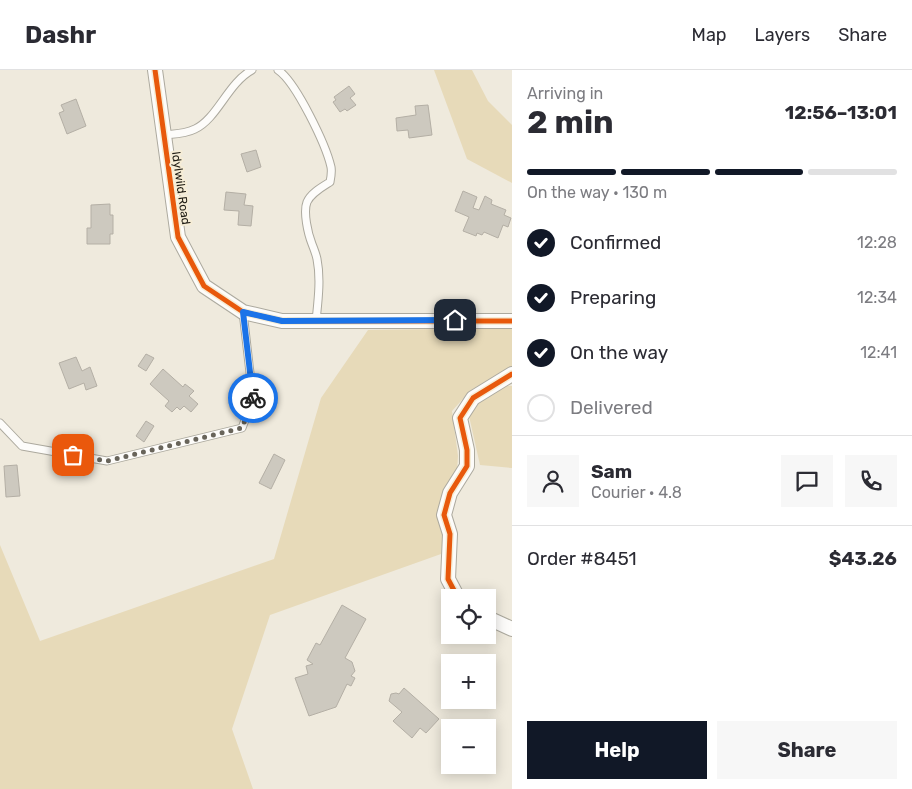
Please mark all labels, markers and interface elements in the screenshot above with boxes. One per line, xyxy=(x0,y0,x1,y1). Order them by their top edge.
text: Dashr xyxy=(25,21,96,49)
text: Map xyxy=(692,24,727,46)
text: Layers xyxy=(755,24,810,46)
text: Share xyxy=(838,24,887,46)
text: Arriving in xyxy=(527,84,603,103)
text: 12:56–13:01 xyxy=(785,101,897,124)
text: 2 min xyxy=(527,103,614,141)
street label: Idylwild Road xyxy=(169,150,193,226)
text: On the way · 130 m xyxy=(527,183,667,202)
icon: check xyxy=(527,229,555,257)
text: Confirmed xyxy=(570,231,661,254)
text: 12:28 xyxy=(857,233,897,252)
icon: check xyxy=(527,284,555,312)
text: Preparing xyxy=(570,286,656,309)
text: 12:34 xyxy=(857,288,897,307)
pin xyxy=(434,299,476,341)
icon: home xyxy=(441,306,469,334)
icon: check xyxy=(527,339,555,367)
text: On the way xyxy=(570,341,668,364)
text: 12:41 xyxy=(860,343,897,362)
courier xyxy=(228,373,278,423)
icon: bike xyxy=(239,384,267,412)
text: Delivered xyxy=(570,396,653,419)
pin xyxy=(52,434,94,476)
icon: bag xyxy=(59,441,87,469)
button: person xyxy=(527,455,579,507)
button: chat xyxy=(781,455,833,507)
button: phone xyxy=(845,455,897,507)
text: Sam xyxy=(591,460,632,483)
text: Courier · 4.8 xyxy=(591,483,682,502)
text: Order #8451 xyxy=(527,547,637,570)
text: $43.26 xyxy=(829,547,897,570)
map controls xyxy=(441,589,496,774)
button: locate xyxy=(441,589,496,644)
button: + xyxy=(441,654,496,709)
button: − xyxy=(441,719,496,774)
button: Help xyxy=(527,721,707,779)
button: Share xyxy=(717,721,897,779)

